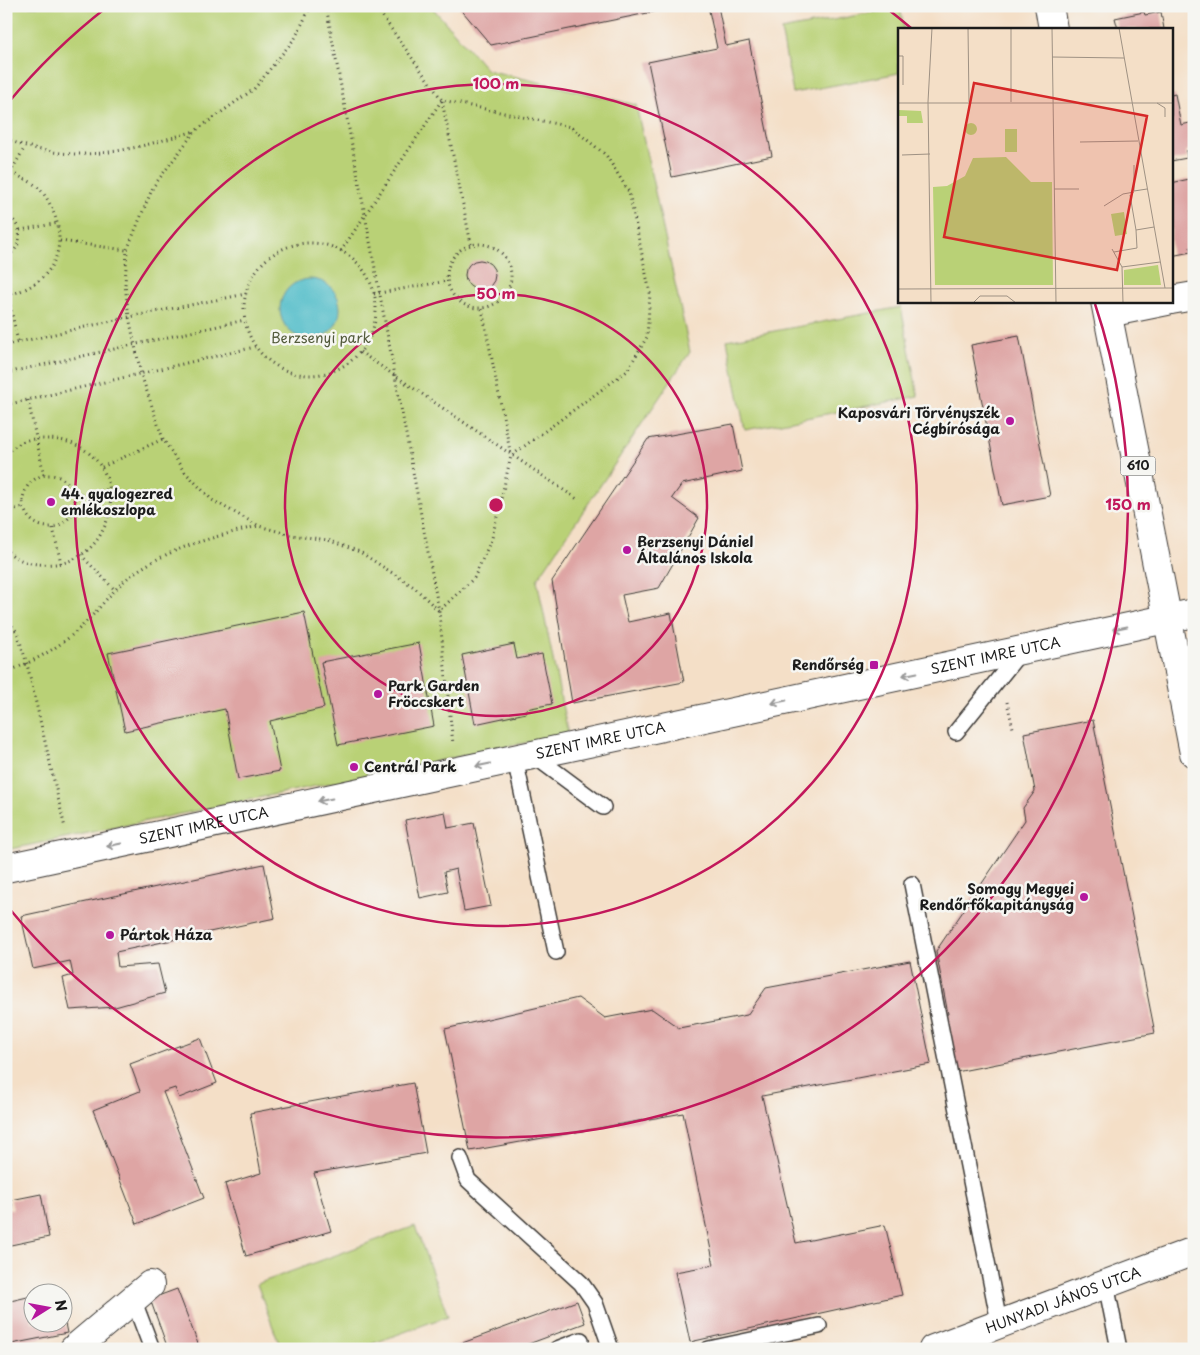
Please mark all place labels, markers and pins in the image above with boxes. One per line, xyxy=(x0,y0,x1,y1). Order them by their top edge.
place label: Kaposvári Törvényszék Cégbírósága xyxy=(838,402,1000,439)
marker: Kaposvári Törvényszék Cégbírósága xyxy=(1004,415,1016,427)
place label: 44. gyalogezred emlékoszlopa xyxy=(61,483,174,520)
marker: 44. gyalogezred emlékoszlopa xyxy=(45,496,57,508)
centre of rings xyxy=(487,496,505,514)
place label: Berzsenyi Dániel Általános Iskola xyxy=(637,531,753,568)
marker: Berzsenyi Dániel Általános Iskola xyxy=(621,544,633,556)
place label: Rendőrség xyxy=(792,654,864,675)
marker: Rendőrség xyxy=(868,659,880,671)
place label: Park Garden Fröccskert xyxy=(388,675,480,712)
marker: Park Garden Fröccskert xyxy=(372,688,384,700)
place label: Centrál Park xyxy=(364,756,457,777)
marker: Centrál Park xyxy=(348,761,360,773)
place label: Somogy Megyei Rendőrfőkapitányság xyxy=(920,878,1074,915)
marker: Somogy Megyei Rendőrfőkapitányság xyxy=(1078,891,1090,903)
place label: Pártok Háza xyxy=(120,924,213,945)
marker: Pártok Háza xyxy=(104,929,116,941)

